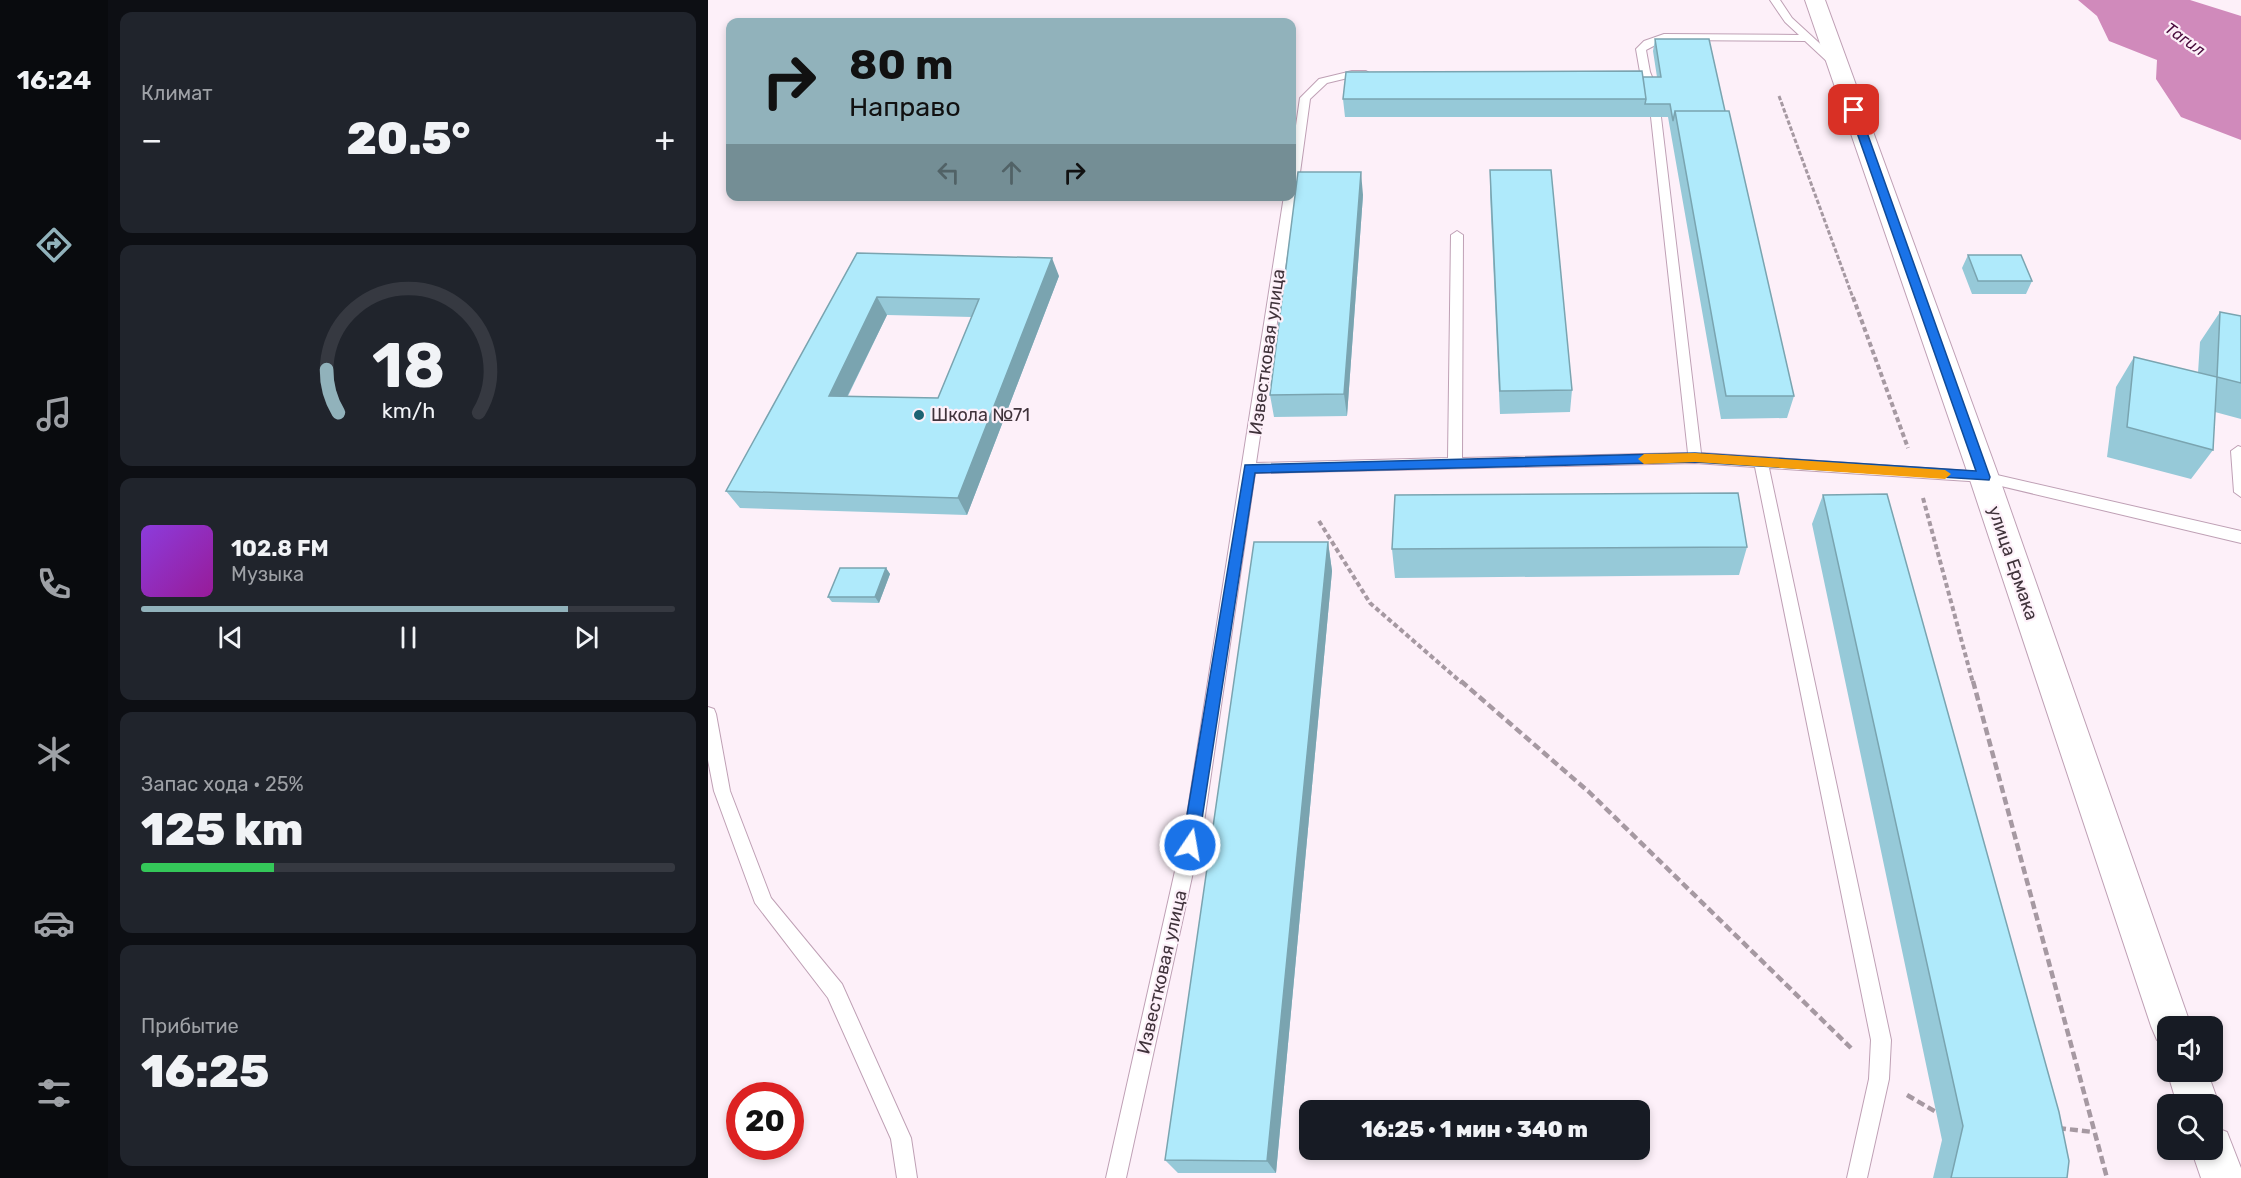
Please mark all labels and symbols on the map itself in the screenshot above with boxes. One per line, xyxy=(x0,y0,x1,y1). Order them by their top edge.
water label: Тагил xyxy=(2161,18,2209,60)
pin xyxy=(1828,84,1879,135)
street label: Известковая улица xyxy=(1244,268,1290,436)
place label: Школа №71 xyxy=(931,404,1030,426)
marker: Школа №71 xyxy=(912,408,926,422)
street label: улица Ермака xyxy=(1983,503,2043,623)
position arrow xyxy=(1158,813,1222,877)
street label: Известковая улица xyxy=(1132,888,1192,1056)
speed limit sign: 20 xyxy=(726,1082,804,1160)

